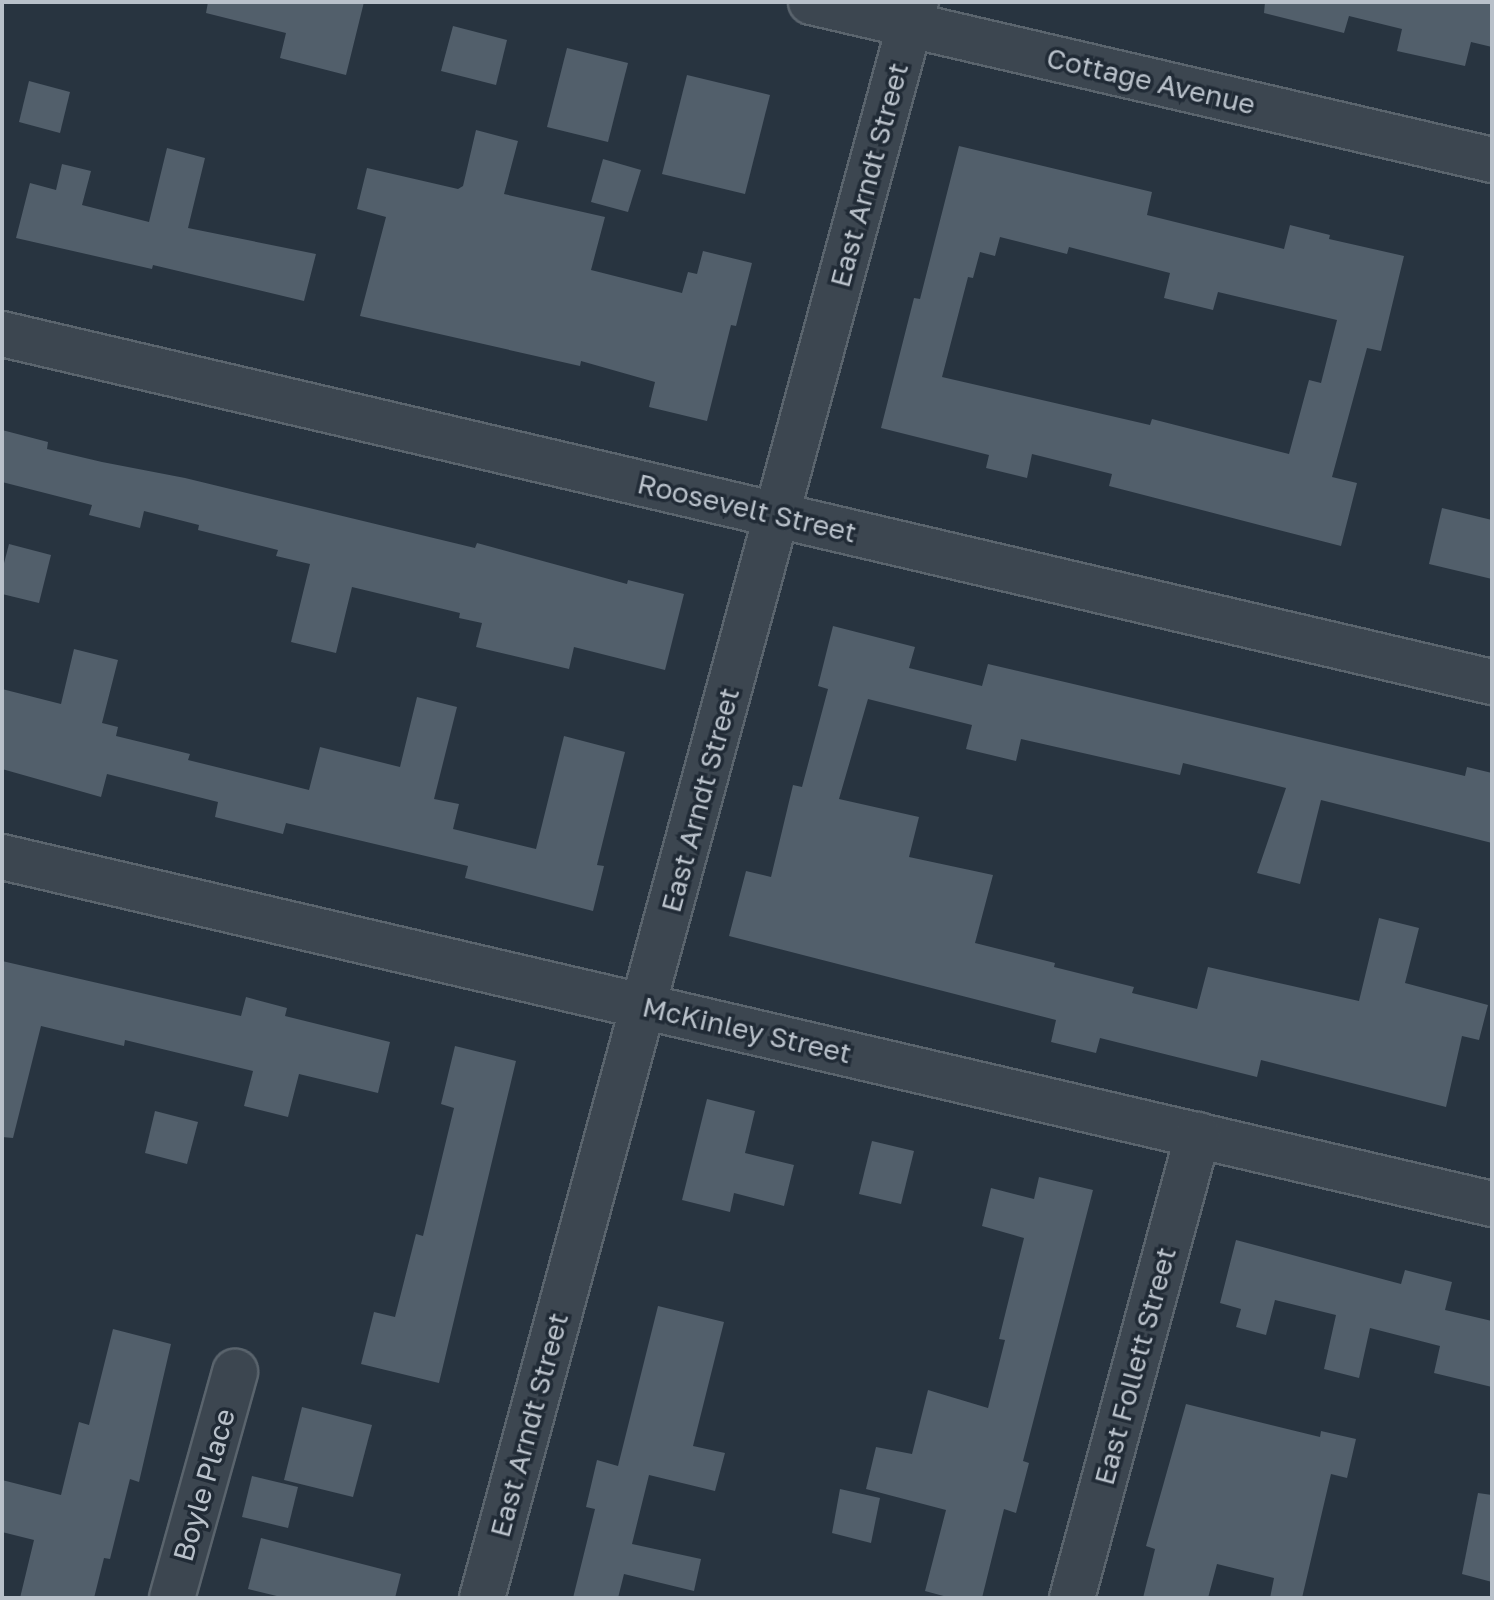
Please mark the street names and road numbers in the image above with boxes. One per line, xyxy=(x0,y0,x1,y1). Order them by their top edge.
street label: Cottage Avenue xyxy=(1043,41,1259,121)
street label: East Arndt Street xyxy=(823,59,915,291)
street label: Roosevelt Street xyxy=(634,466,860,550)
street label: East Arndt Street xyxy=(654,684,746,916)
street label: McKinley Street xyxy=(639,990,855,1070)
street label: East Follett Street xyxy=(1087,1243,1183,1489)
street label: East Arndt Street xyxy=(483,1309,575,1541)
street label: Boyle Place xyxy=(166,1405,242,1565)

